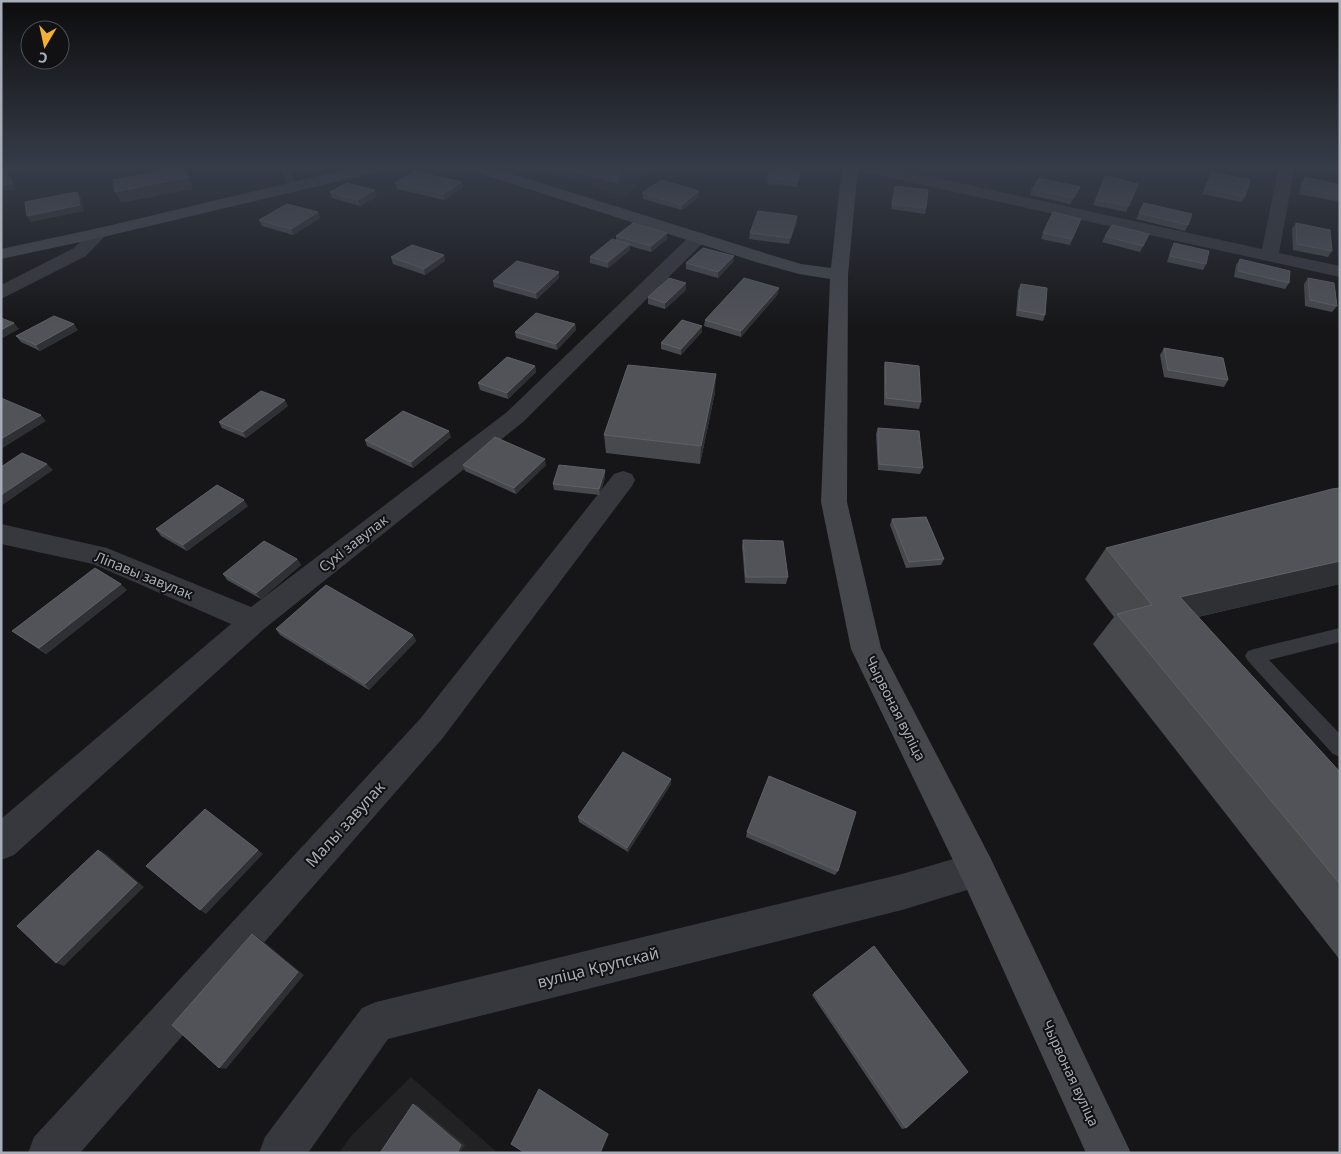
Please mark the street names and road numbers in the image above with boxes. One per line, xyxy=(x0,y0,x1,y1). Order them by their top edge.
street label: Сухі завулак xyxy=(315,510,392,576)
street label: Ліпавы завулак xyxy=(92,547,196,604)
street label: Чырвоная вуліца xyxy=(861,652,931,764)
street label: Малы завулак xyxy=(300,776,390,872)
street label: вуліца Крупскай xyxy=(535,941,661,993)
street label: Чырвоная вуліца xyxy=(1038,1017,1104,1129)

